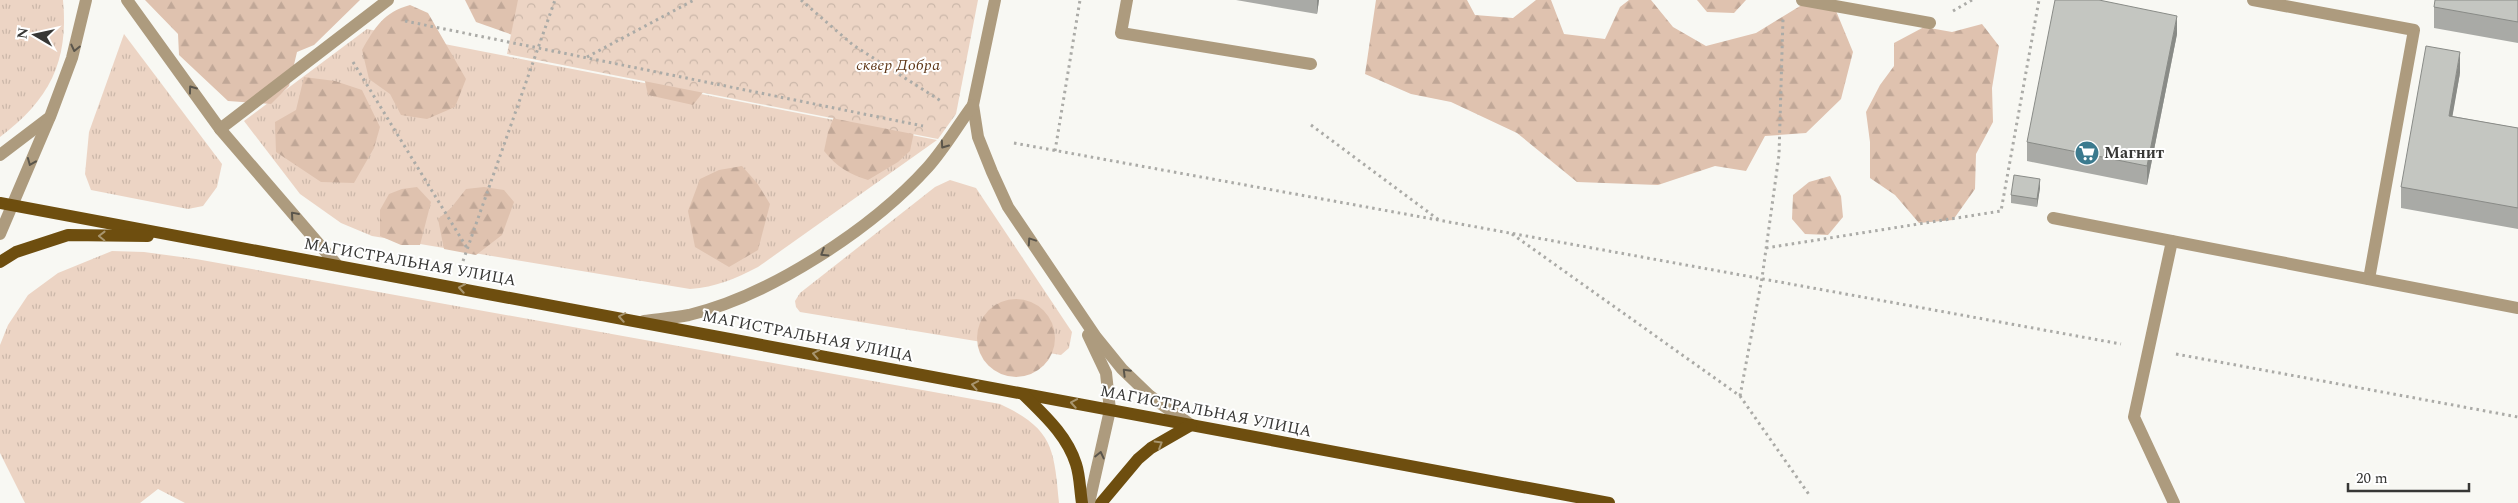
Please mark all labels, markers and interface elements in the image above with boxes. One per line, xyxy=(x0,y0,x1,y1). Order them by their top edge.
north arrow xyxy=(10,10,60,60)
text: N xyxy=(11,26,34,40)
one-way arrow xyxy=(70,43,81,52)
park label: сквер Добра xyxy=(856,53,940,77)
one-way arrow xyxy=(189,85,198,95)
one-way arrow xyxy=(941,139,950,149)
supermarket icon: Магнит xyxy=(2074,140,2100,166)
place label: Магнит xyxy=(2104,141,2164,165)
one-way arrow xyxy=(27,157,37,166)
one-way arrow xyxy=(291,211,300,220)
one-way arrow xyxy=(97,230,105,241)
street label: МАГИСТРАЛЬНАЯ УЛИЦА xyxy=(302,232,518,292)
one-way arrow xyxy=(1028,237,1037,247)
one-way arrow xyxy=(820,246,829,256)
one-way arrow xyxy=(457,283,466,293)
street label: МАГИСТРАЛЬНАЯ УЛИЦА xyxy=(700,304,916,368)
one-way arrow xyxy=(617,313,626,323)
one-way arrow xyxy=(811,350,820,360)
one-way arrow xyxy=(1123,369,1132,378)
street label: МАГИСТРАЛЬНАЯ УЛИЦА xyxy=(1098,379,1314,443)
one-way arrow xyxy=(971,380,980,390)
one-way arrow xyxy=(1070,399,1079,409)
one-way arrow xyxy=(1154,440,1163,450)
one-way arrow xyxy=(1094,451,1105,460)
scale bar xyxy=(2348,460,2469,492)
text: 20 m xyxy=(2356,467,2388,490)

